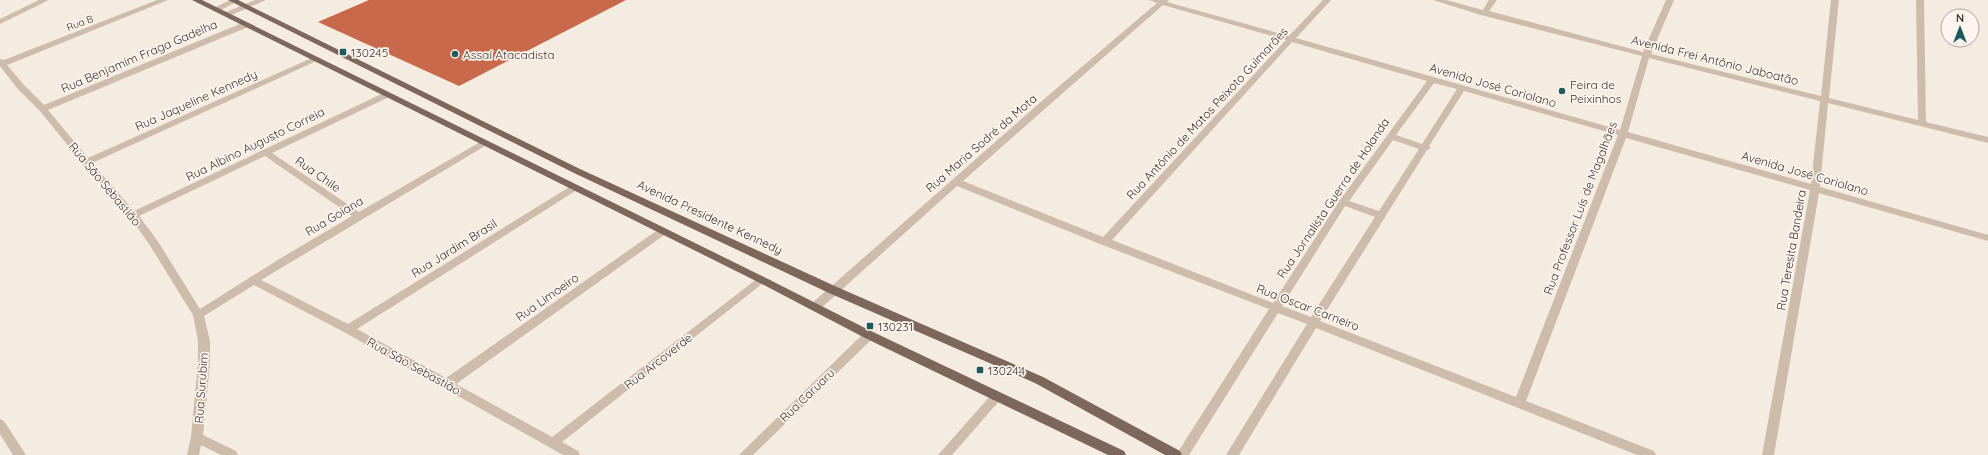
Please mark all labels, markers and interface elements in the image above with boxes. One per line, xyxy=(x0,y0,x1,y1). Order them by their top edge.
north arrow xyxy=(1940,8,1980,48)
text: N xyxy=(1956,11,1964,25)
street label: Rua B xyxy=(65,12,96,34)
street label: Rua Benjamim Fraga Gadelha xyxy=(59,16,219,96)
street label: Rua Antônio de Matos Peixoto Guimarães xyxy=(1123,24,1291,202)
street label: Avenida Frei Antônio Jaboatão xyxy=(1630,32,1800,88)
place label: 130245 xyxy=(351,45,388,60)
marker: 130245 xyxy=(338,47,348,57)
place label: Assaí Atacadista xyxy=(463,47,555,62)
marker: Assaí Atacadista xyxy=(450,49,460,59)
street label: Avenida José Coriolano xyxy=(1428,60,1558,110)
street label: Rua Jaqueline Kennedy xyxy=(133,66,259,134)
place label: Feira de Peixinhos xyxy=(1570,77,1622,106)
marker: Feira de Peixinhos xyxy=(1557,86,1567,96)
street label: Rua Maria Sodré da Mota xyxy=(922,91,1040,195)
street label: Rua Albino Augusto Correia xyxy=(183,104,327,184)
street label: Rua Jornalista Guerra de Holanda xyxy=(1274,115,1392,281)
street label: Rua Professor Luís de Magalhães xyxy=(1540,119,1620,297)
street label: Rua São Sebastião xyxy=(66,139,144,229)
street label: Avenida José Coriolano xyxy=(1740,148,1870,198)
street label: Rua Chile xyxy=(292,153,344,195)
street label: Avenida Presidente Kennedy xyxy=(635,177,785,257)
street label: Rua Teresita Bandeira xyxy=(1773,189,1809,311)
street label: Rua Goiana xyxy=(302,193,366,239)
street label: Rua Jardim Brasil xyxy=(408,216,500,280)
street label: Rua Limoeiro xyxy=(513,270,581,324)
street label: Rua Oscar Carneiro xyxy=(1254,280,1362,334)
place label: 130231 xyxy=(878,319,913,334)
marker: 130231 xyxy=(865,321,875,331)
street label: Rua Arcoverde xyxy=(621,330,695,392)
street label: Rua São Sebastião xyxy=(365,334,463,398)
street label: Rua Surubim xyxy=(191,352,211,424)
place label: 130244 xyxy=(988,363,1025,378)
street label: Rua Caruaru xyxy=(776,365,838,425)
marker: 130244 xyxy=(975,365,985,375)

